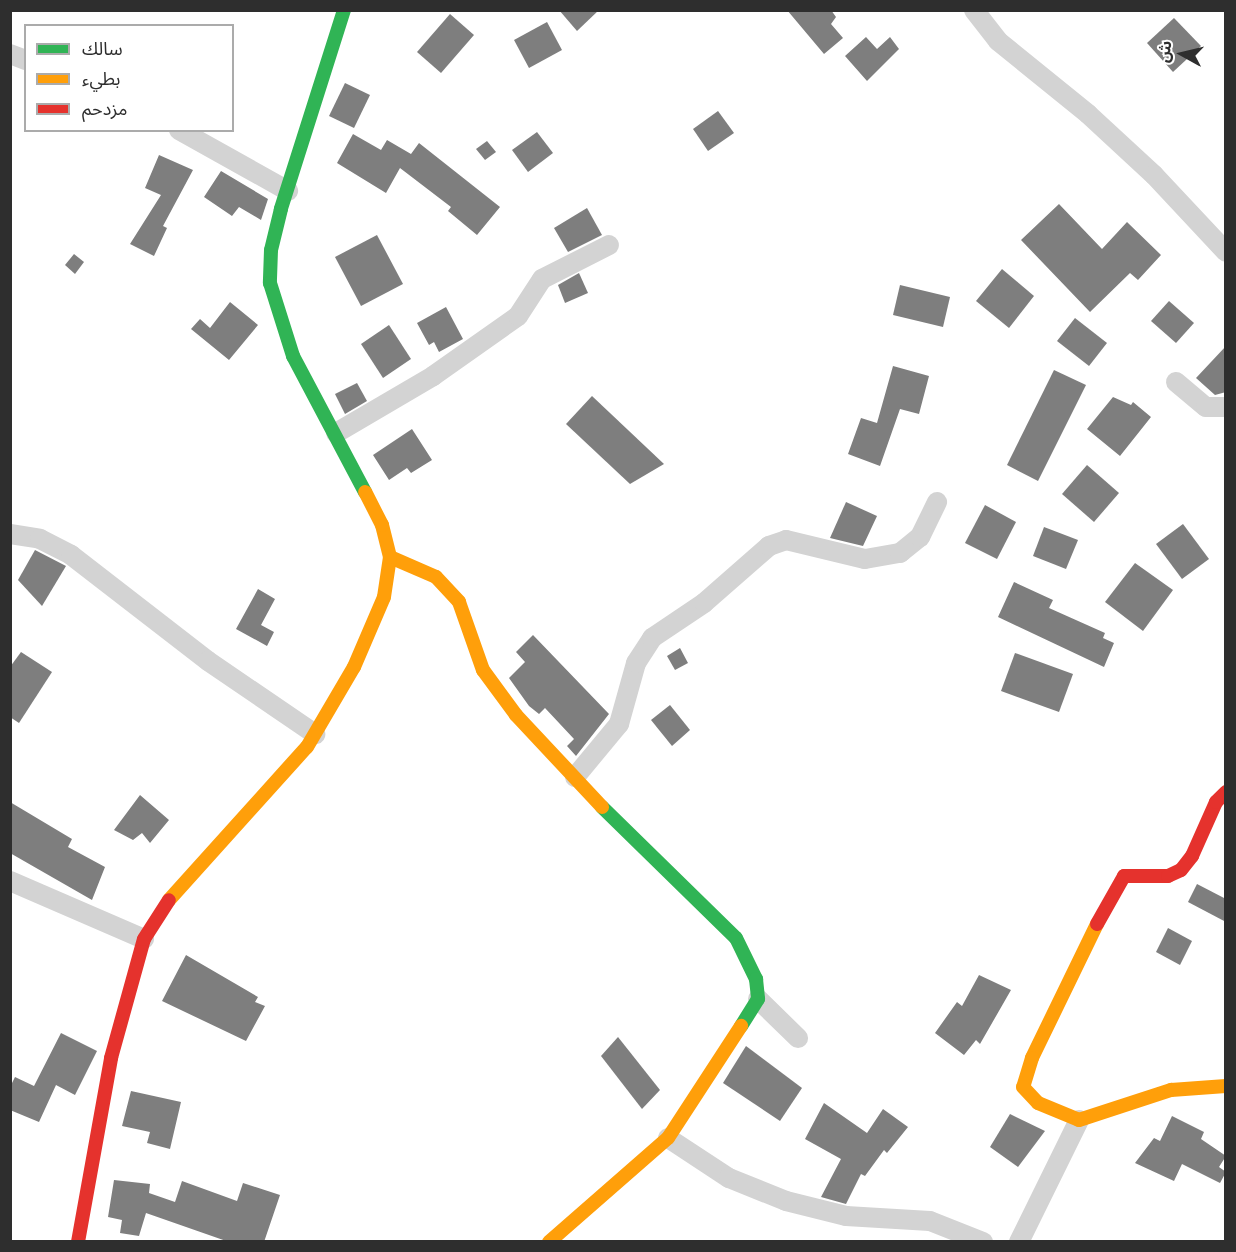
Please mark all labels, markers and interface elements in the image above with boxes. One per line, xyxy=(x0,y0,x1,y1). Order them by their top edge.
legend xyxy=(24,24,234,132)
north arrow xyxy=(1152,24,1212,84)
text: سالك xyxy=(82,37,123,60)
text: ش xyxy=(1153,39,1176,64)
text: بطيء xyxy=(82,67,120,90)
text: مزدحم xyxy=(82,97,127,120)

